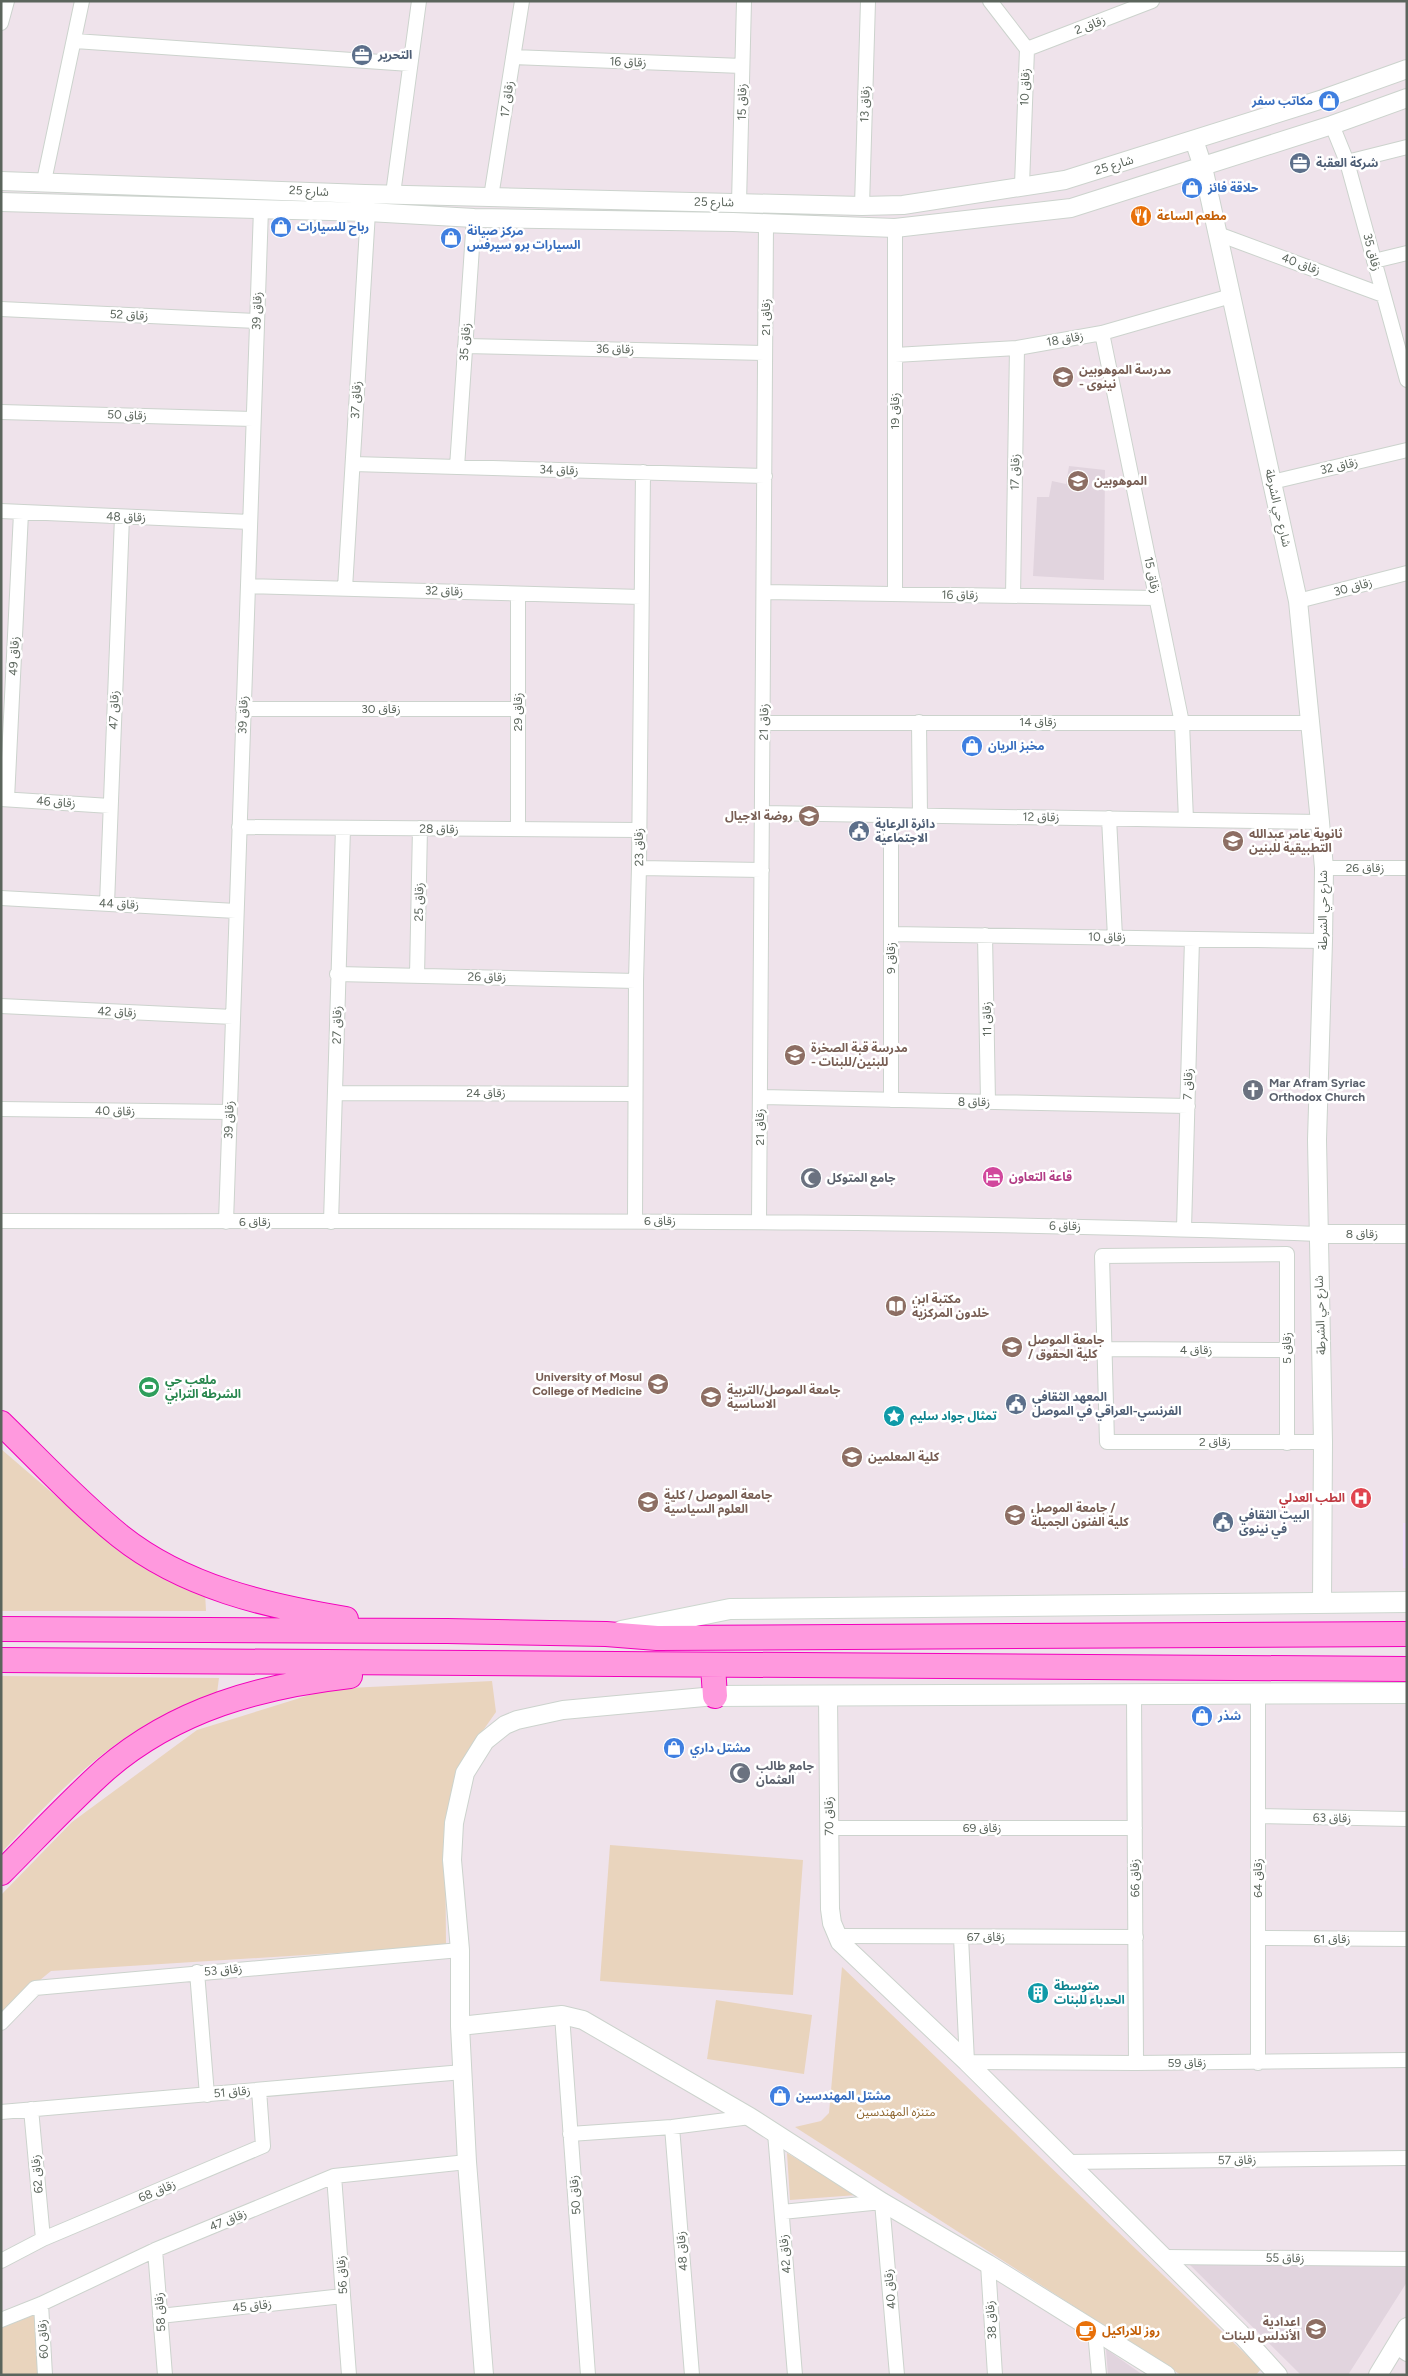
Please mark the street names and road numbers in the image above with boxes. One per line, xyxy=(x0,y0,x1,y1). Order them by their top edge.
street label: زقاق 2 xyxy=(1073,13,1107,37)
street label: زقاق 16 xyxy=(609,54,647,70)
street label: زقاق 10 xyxy=(1017,68,1033,106)
street label: زقاق 17 xyxy=(498,80,516,118)
street label: زقاق 15 xyxy=(735,83,749,121)
street label: زقاق 13 xyxy=(857,85,873,123)
street label: شارع 25 xyxy=(1093,152,1136,179)
street label: شارع 25 xyxy=(289,183,329,201)
street label: شارع 25 xyxy=(694,195,734,211)
street label: زقاق 35 xyxy=(1360,232,1384,272)
street label: زقاق 40 xyxy=(1280,251,1322,277)
street label: زقاق 39 xyxy=(249,292,265,330)
street label: زقاق 21 xyxy=(759,299,773,335)
street label: زقاق 52 xyxy=(109,307,149,323)
street label: زقاق 35 xyxy=(457,322,473,362)
street label: زقاق 18 xyxy=(1045,329,1085,349)
street label: زقاق 36 xyxy=(596,342,634,356)
street label: زقاق 37 xyxy=(348,381,364,419)
street label: زقاق 19 xyxy=(888,393,902,429)
street label: زقاق 50 xyxy=(107,407,147,423)
street label: زقاق 17 xyxy=(1008,454,1022,490)
street label: زقاق 32 xyxy=(1319,455,1359,477)
street label: زقاق 34 xyxy=(539,462,579,478)
street label: شارع حي الشرطة xyxy=(1259,468,1294,549)
street label: زقاق 48 xyxy=(106,509,146,525)
street label: زقاق 15 xyxy=(1141,555,1163,595)
street label: زقاق 30 xyxy=(1332,575,1374,599)
street label: زقاق 32 xyxy=(425,583,463,599)
street label: زقاق 16 xyxy=(941,588,979,602)
street label: زقاق 49 xyxy=(6,636,22,676)
street label: زقاق 47 xyxy=(106,690,122,730)
street label: زقاق 29 xyxy=(511,693,525,731)
street label: زقاق 39 xyxy=(235,696,251,734)
street label: زقاق 30 xyxy=(361,702,401,716)
street label: زقاق 21 xyxy=(757,703,771,741)
street label: زقاق 14 xyxy=(1019,715,1057,729)
street label: زقاق 46 xyxy=(36,794,76,810)
street label: زقاق 12 xyxy=(1022,810,1060,824)
street label: زقاق 28 xyxy=(419,822,459,836)
street label: زقاق 23 xyxy=(632,828,646,866)
street label: زقاق 26 xyxy=(1346,861,1384,875)
street label: شارع حي الشرطة xyxy=(1316,870,1333,950)
street label: زقاق 25 xyxy=(412,882,426,922)
street label: زقاق 44 xyxy=(99,896,139,912)
street label: زقاق 10 xyxy=(1088,930,1126,944)
street label: زقاق 9 xyxy=(884,942,898,974)
street label: زقاق 26 xyxy=(468,970,506,984)
street label: زقاق 11 xyxy=(980,1001,994,1037)
street label: زقاق 42 xyxy=(97,1004,137,1020)
street label: زقاق 27 xyxy=(330,1006,344,1044)
street label: زقاق 7 xyxy=(1180,1068,1196,1100)
street label: زقاق 24 xyxy=(466,1086,506,1100)
street label: زقاق 8 xyxy=(958,1095,990,1109)
street label: زقاق 39 xyxy=(221,1101,237,1139)
street label: زقاق 40 xyxy=(95,1104,135,1118)
street label: زقاق 21 xyxy=(753,1109,767,1145)
street label: زقاق 6 xyxy=(644,1214,676,1228)
street label: زقاق 6 xyxy=(239,1215,271,1229)
street label: زقاق 6 xyxy=(1049,1219,1081,1233)
street label: زقاق 8 xyxy=(1346,1227,1378,1241)
street label: شارع حي الشرطة xyxy=(1312,1275,1331,1355)
street label: زقاق 5 xyxy=(1280,1332,1294,1364)
street label: زقاق 4 xyxy=(1180,1343,1212,1357)
street label: زقاق 2 xyxy=(1199,1435,1231,1449)
street label: زقاق 70 xyxy=(822,1796,836,1836)
street label: زقاق 63 xyxy=(1313,1811,1351,1825)
street label: زقاق 69 xyxy=(963,1821,1001,1835)
street label: زقاق 64 xyxy=(1251,1858,1265,1898)
street label: زقاق 66 xyxy=(1128,1859,1142,1897)
street label: زقاق 67 xyxy=(967,1930,1005,1944)
street label: زقاق 61 xyxy=(1314,1932,1350,1946)
street label: زقاق 53 xyxy=(203,1961,243,1979)
street label: زقاق 59 xyxy=(1168,2056,1206,2070)
street label: زقاق 51 xyxy=(213,2083,251,2101)
street label: زقاق 57 xyxy=(1218,2153,1256,2167)
street label: زقاق 62 xyxy=(28,2154,46,2194)
street label: زقاق 50 xyxy=(567,2175,583,2215)
street label: زقاق 68 xyxy=(136,2177,178,2205)
street label: زقاق 47 xyxy=(207,2206,249,2234)
street label: زقاق 48 xyxy=(674,2231,690,2271)
street label: زقاق 42 xyxy=(776,2234,794,2274)
street label: زقاق 55 xyxy=(1265,2251,1305,2265)
street label: زقاق 56 xyxy=(334,2255,350,2295)
street label: زقاق 40 xyxy=(881,2268,899,2310)
street label: زقاق 58 xyxy=(152,2292,168,2332)
street label: زقاق 45 xyxy=(232,2297,272,2315)
street label: زقاق 38 xyxy=(983,2300,999,2340)
street label: زقاق 60 xyxy=(35,2319,51,2359)

